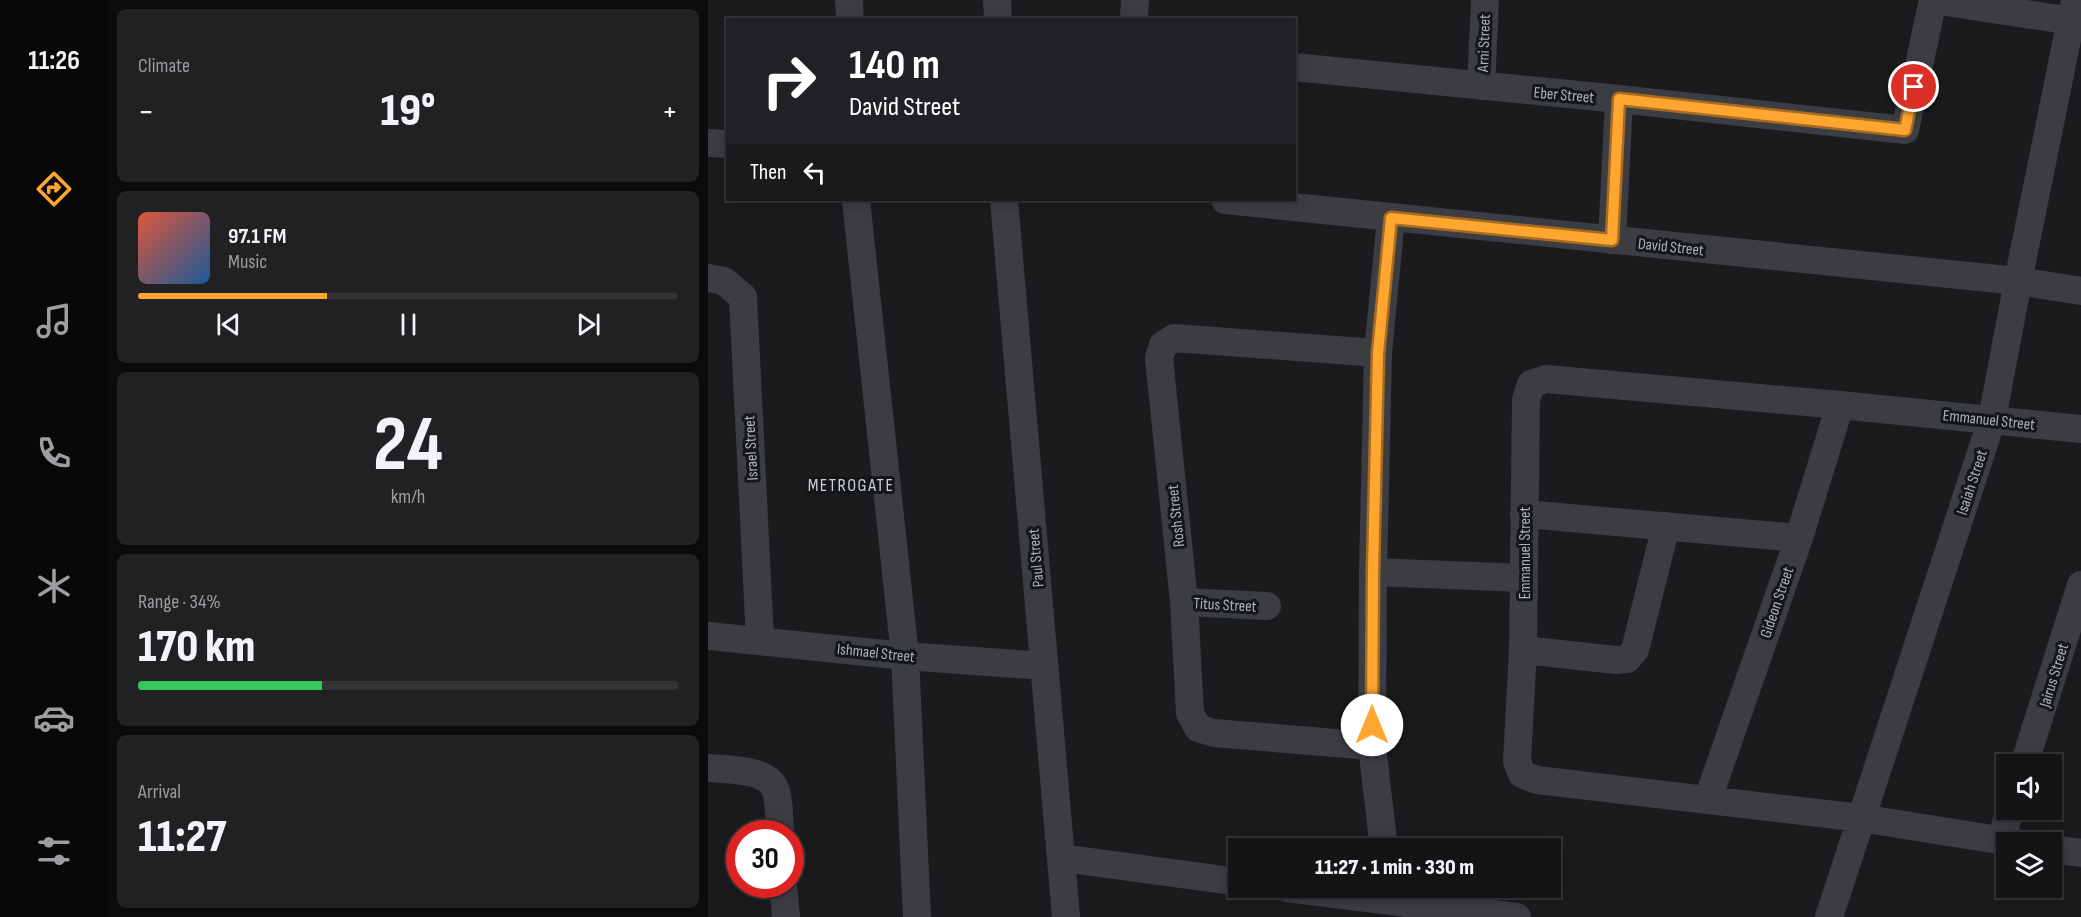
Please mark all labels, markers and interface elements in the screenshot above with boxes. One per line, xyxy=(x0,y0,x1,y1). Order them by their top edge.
street label: Arni Street xyxy=(1474,14,1495,73)
text: 140 m xyxy=(849,40,940,91)
icon: right xyxy=(750,42,828,120)
text: 11:26 xyxy=(28,45,80,77)
text: Climate xyxy=(138,54,190,78)
pin xyxy=(1888,61,1939,112)
icon: arrive xyxy=(1897,70,1930,103)
street label: Eber Street xyxy=(1533,83,1595,108)
text: 19° xyxy=(381,84,435,139)
text: David Street xyxy=(849,91,960,123)
text: − xyxy=(138,92,154,132)
text: + xyxy=(662,92,678,132)
icon: left xyxy=(798,156,831,189)
text: Then xyxy=(750,159,786,186)
icon: directions xyxy=(33,168,75,210)
text: 97.1 FM xyxy=(228,223,286,250)
street label: David Street xyxy=(1637,235,1705,260)
text: Music xyxy=(228,250,267,274)
icon: music xyxy=(33,300,75,342)
icon: previous xyxy=(212,308,245,341)
icon: pause xyxy=(392,308,425,341)
icon: next xyxy=(572,308,605,341)
text: 24 xyxy=(373,399,443,492)
street label: Emmanuel Street xyxy=(1942,406,2036,435)
street label: Israel Street xyxy=(740,415,763,481)
icon: phone xyxy=(33,432,75,474)
street label: Isaiah Street xyxy=(1953,447,1992,517)
district label: METROGATE xyxy=(808,475,894,496)
street label: Rosh Street xyxy=(1164,484,1189,548)
text: km/h xyxy=(391,485,425,509)
street label: Emmanuel Street xyxy=(1516,507,1535,599)
street label: Paul Street xyxy=(1024,528,1049,588)
street label: Gideon Street xyxy=(1756,564,1798,641)
icon: climate xyxy=(33,565,75,607)
text: Range · 34% xyxy=(138,590,221,614)
street label: Titus Street xyxy=(1193,594,1257,617)
text: 170 km xyxy=(138,620,255,675)
street label: Ishmael Street xyxy=(836,640,916,667)
street label: Jairus Street xyxy=(2035,641,2073,711)
position arrow xyxy=(1340,693,1404,757)
icon: car xyxy=(33,697,75,739)
map controls xyxy=(1996,754,2062,898)
button: sound xyxy=(1996,754,2062,820)
text: Arrival xyxy=(138,780,181,804)
text: 11:27 xyxy=(138,810,226,865)
speed limit sign: 30 xyxy=(726,820,804,898)
icon: filters xyxy=(33,830,75,872)
button: layers xyxy=(1996,832,2062,898)
text: 11:27 · 1 min · 330 m xyxy=(1315,854,1474,881)

